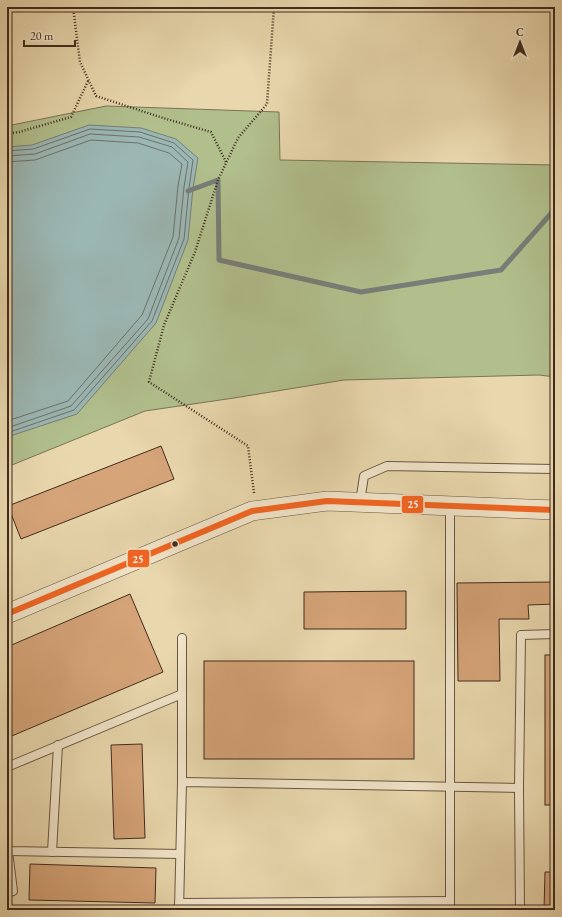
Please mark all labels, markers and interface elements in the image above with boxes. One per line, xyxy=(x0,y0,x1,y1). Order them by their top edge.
scale bar xyxy=(24,22,75,48)
north arrow xyxy=(500,22,540,62)
text: С xyxy=(516,25,524,39)
text: 20 m xyxy=(30,28,54,44)
line badge: 25 xyxy=(401,495,424,514)
text: 25 xyxy=(407,497,419,511)
unlabelled marker xyxy=(170,539,180,549)
line badge: 25 xyxy=(127,549,150,568)
text: 25 xyxy=(132,552,144,566)

